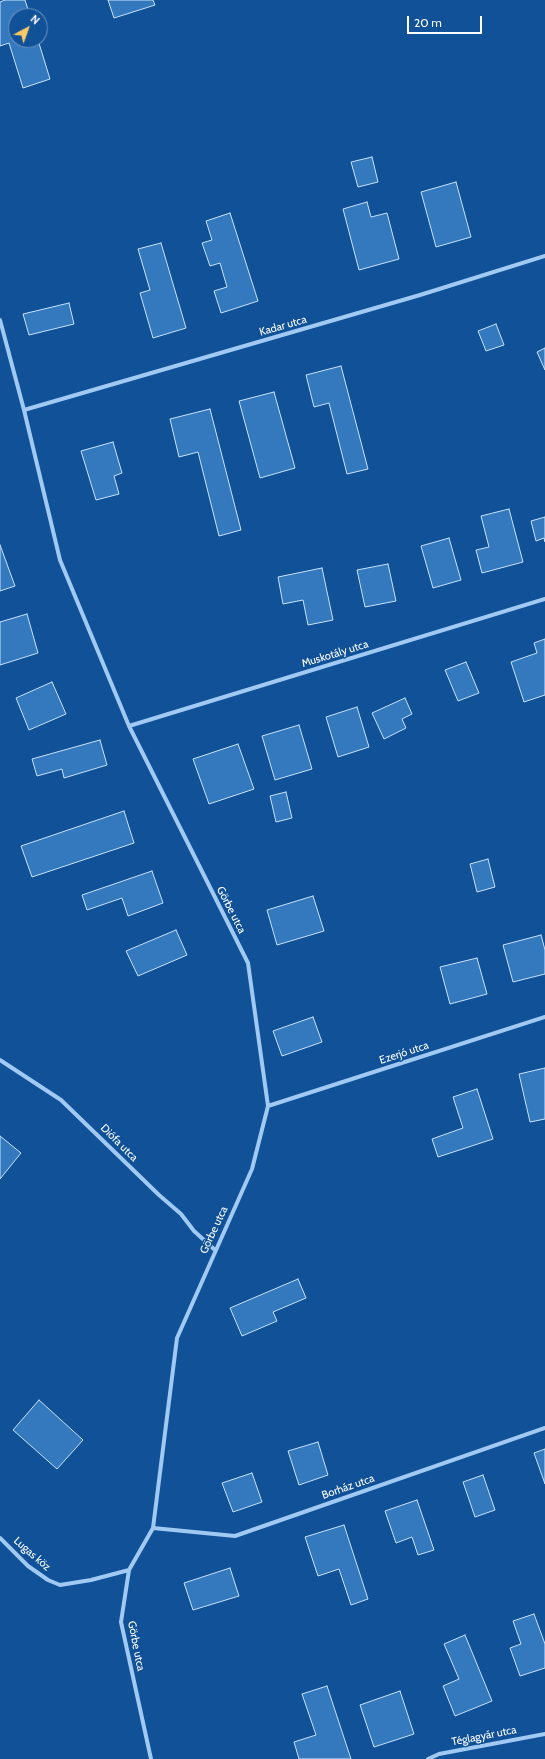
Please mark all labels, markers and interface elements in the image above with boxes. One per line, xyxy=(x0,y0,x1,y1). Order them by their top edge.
north arrow xyxy=(8,8,48,48)
scale bar xyxy=(409,8,484,34)
text: N xyxy=(28,12,43,28)
text: 20 m xyxy=(414,15,442,30)
street label: Kadar utca xyxy=(258,313,308,339)
street label: Muskotály utca xyxy=(300,638,370,670)
street label: Görbe utca xyxy=(214,884,248,936)
street label: Ezerjó utca xyxy=(378,1039,430,1067)
street label: Diófa utca xyxy=(98,1122,140,1164)
street label: Görbe utca xyxy=(197,1204,231,1256)
street label: Borház utca xyxy=(320,1472,376,1502)
street label: Lugas köz xyxy=(11,1534,53,1574)
street label: Görbe utca xyxy=(125,1620,147,1672)
street label: Téglagyár utca xyxy=(450,1723,518,1749)

